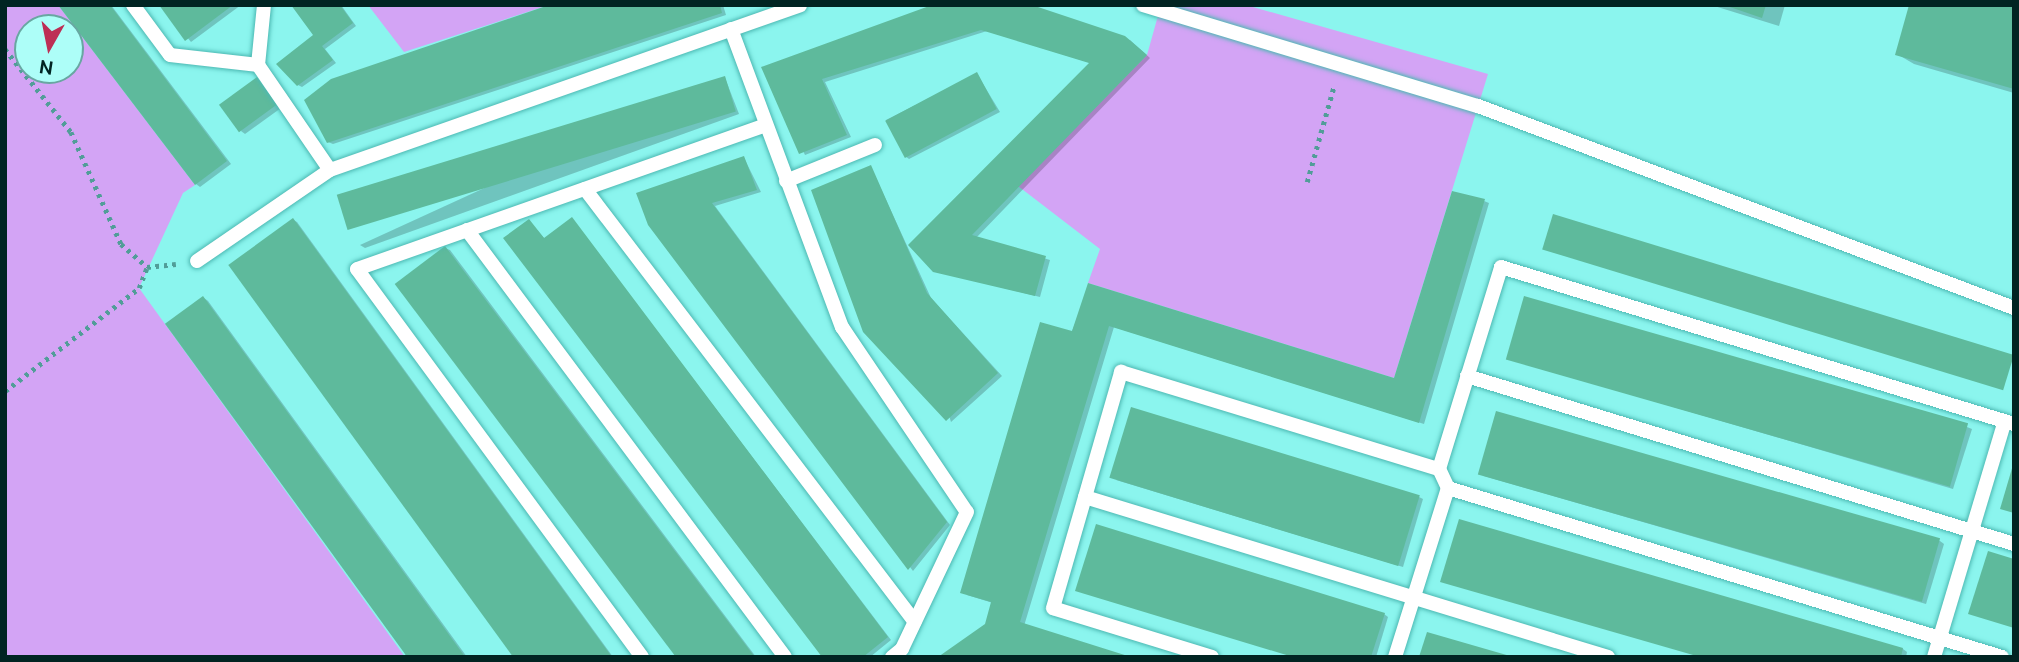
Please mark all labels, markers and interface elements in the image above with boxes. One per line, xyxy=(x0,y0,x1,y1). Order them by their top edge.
north arrow xyxy=(14,14,84,84)
text: N xyxy=(37,56,55,80)

